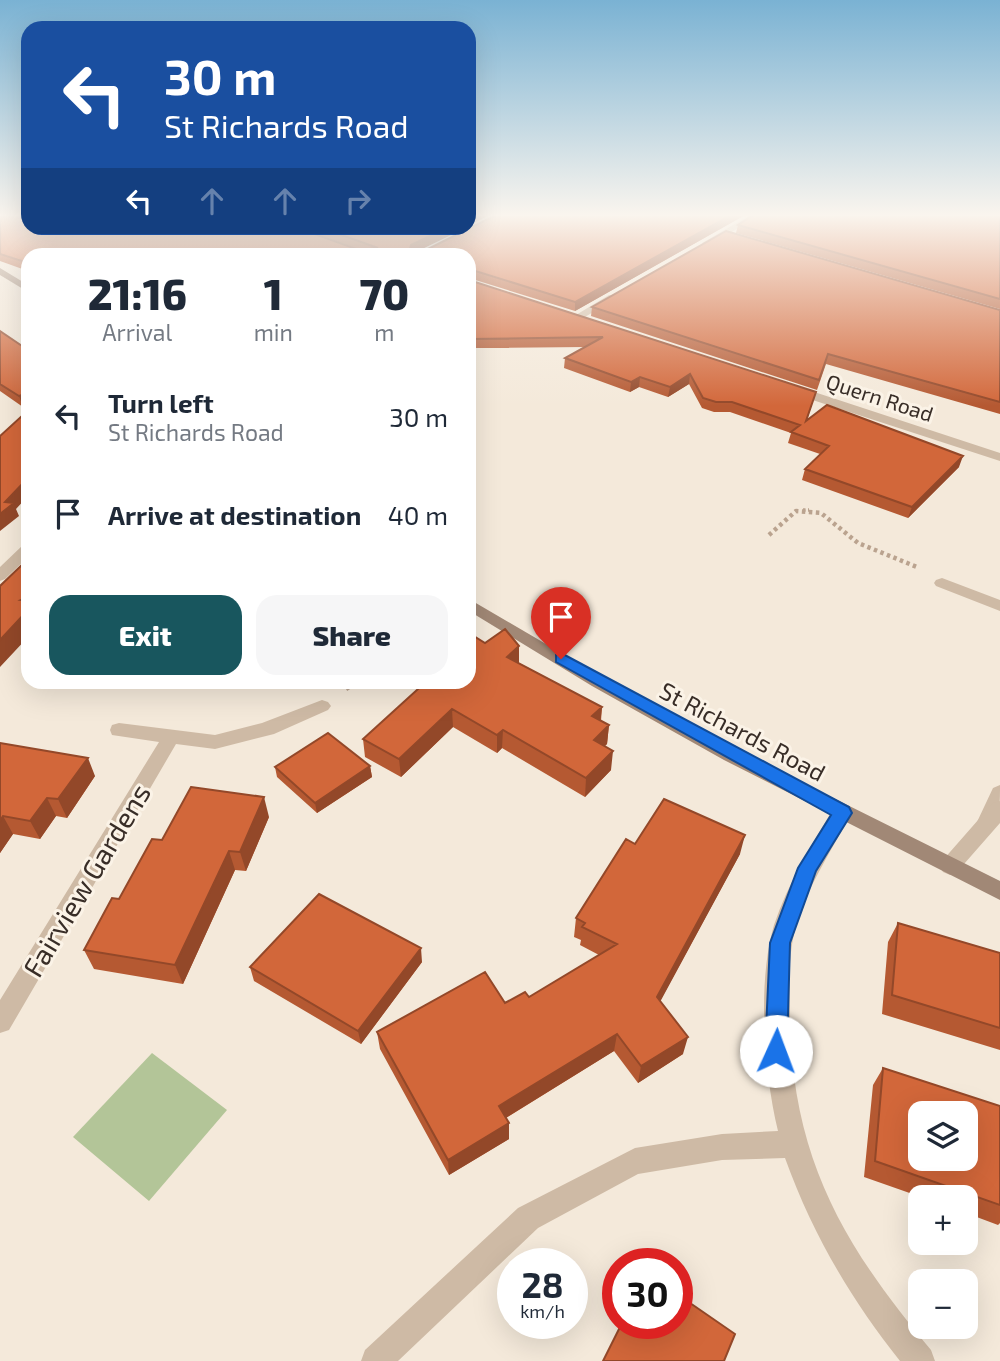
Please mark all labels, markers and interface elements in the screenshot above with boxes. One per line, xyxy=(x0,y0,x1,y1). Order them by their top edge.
text: 30 m xyxy=(164,46,276,105)
icon: left xyxy=(49,49,140,140)
text: St Richards Road xyxy=(164,106,409,144)
icon: left xyxy=(120,182,158,220)
icon: ahead xyxy=(193,182,231,220)
icon: ahead xyxy=(266,182,304,220)
icon: right xyxy=(339,182,377,220)
text: 21:16 xyxy=(88,268,187,318)
text: 1 xyxy=(264,268,283,318)
text: 70 xyxy=(360,268,409,318)
text: Arrival xyxy=(102,318,172,346)
text: min xyxy=(254,318,293,346)
text: m xyxy=(374,318,395,346)
street label: Quern Road xyxy=(823,368,937,427)
text: Turn left xyxy=(108,387,214,418)
icon: left xyxy=(49,397,87,435)
text: 30 m xyxy=(389,401,448,432)
text: St Richards Road xyxy=(108,418,284,446)
icon: arrive xyxy=(49,495,87,533)
text: Arrive at destination xyxy=(108,499,361,530)
text: 40 m xyxy=(388,499,448,530)
pin xyxy=(531,587,591,659)
button: Exit xyxy=(49,595,242,675)
button: Share xyxy=(256,595,448,675)
icon: arrive xyxy=(542,598,580,636)
street label: St Richards Road xyxy=(655,675,831,787)
street label: Fairview Gardens xyxy=(15,777,157,983)
position arrow xyxy=(739,1014,813,1088)
map controls xyxy=(908,1101,978,1339)
button: layers xyxy=(908,1101,978,1171)
button: + xyxy=(908,1185,978,1255)
speed limit sign: 30 xyxy=(602,1248,693,1339)
text: 28 xyxy=(521,1263,564,1305)
button: − xyxy=(908,1269,978,1339)
text: km/h xyxy=(520,1300,565,1322)

